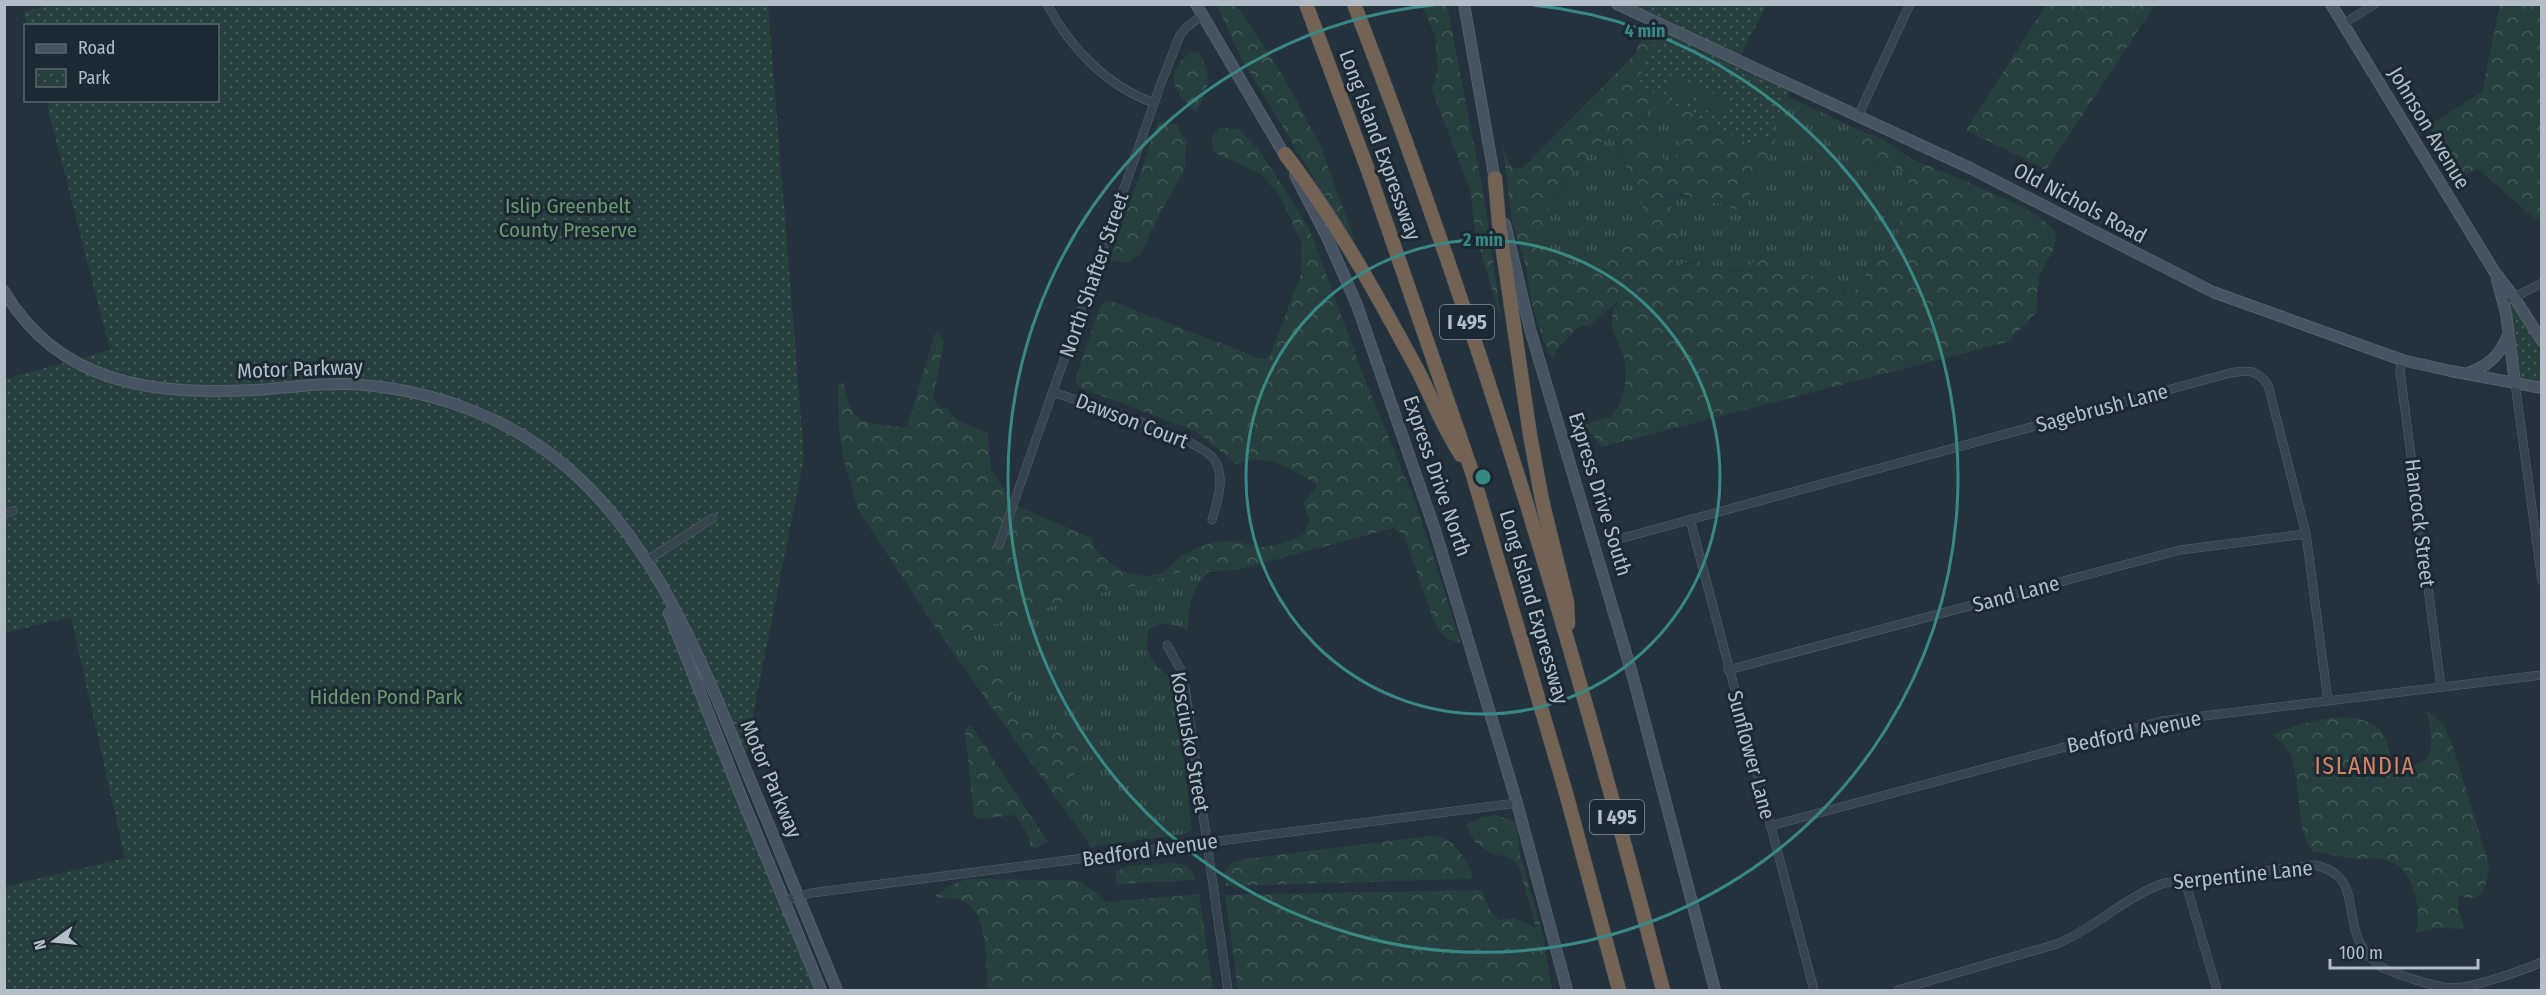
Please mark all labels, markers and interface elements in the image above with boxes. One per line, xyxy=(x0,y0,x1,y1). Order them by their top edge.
text: 4 min xyxy=(1625,20,1665,42)
legend xyxy=(24,24,219,102)
text: Road xyxy=(78,37,115,59)
street label: Long Island Expressway xyxy=(1333,46,1427,244)
street label: Johnson Avenue xyxy=(2382,62,2476,194)
text: Park xyxy=(78,67,111,89)
street label: Old Nichols Road xyxy=(2009,157,2151,249)
street label: North Shafter Street xyxy=(1054,189,1134,361)
park label: Islip Greenbelt County Preserve xyxy=(499,193,637,243)
text: 2 min xyxy=(1462,229,1503,251)
road number: I 495 xyxy=(1440,305,1494,339)
street label: Motor Parkway xyxy=(237,354,364,384)
street label: Sagebrush Lane xyxy=(2033,378,2171,438)
street label: Dawson Court xyxy=(1072,388,1192,454)
street label: Express Drive North xyxy=(1397,392,1477,560)
street label: Express Drive South xyxy=(1563,409,1637,579)
street label: Hancock Street xyxy=(2399,457,2441,589)
centre of rings xyxy=(1473,467,1493,487)
street label: Long Island Expressway xyxy=(1494,507,1574,708)
street label: Sand Lane xyxy=(1970,570,2062,618)
street label: Kosciusko Street xyxy=(1165,670,1215,814)
park label: Hidden Pond Park xyxy=(310,684,463,710)
street label: Sunflower Lane xyxy=(1721,688,1781,822)
street label: Bedford Avenue xyxy=(2065,705,2203,759)
street label: Motor Parkway xyxy=(734,716,808,843)
district label: ISLANDIA xyxy=(2315,752,2415,780)
road number: I 495 xyxy=(1590,800,1644,834)
street label: Bedford Avenue xyxy=(1081,828,1219,872)
street label: Serpentine Lane xyxy=(2172,855,2314,895)
north arrow xyxy=(24,911,84,971)
scale bar xyxy=(2330,932,2478,970)
text: N xyxy=(30,938,50,952)
text: 100 m xyxy=(2339,942,2383,964)

